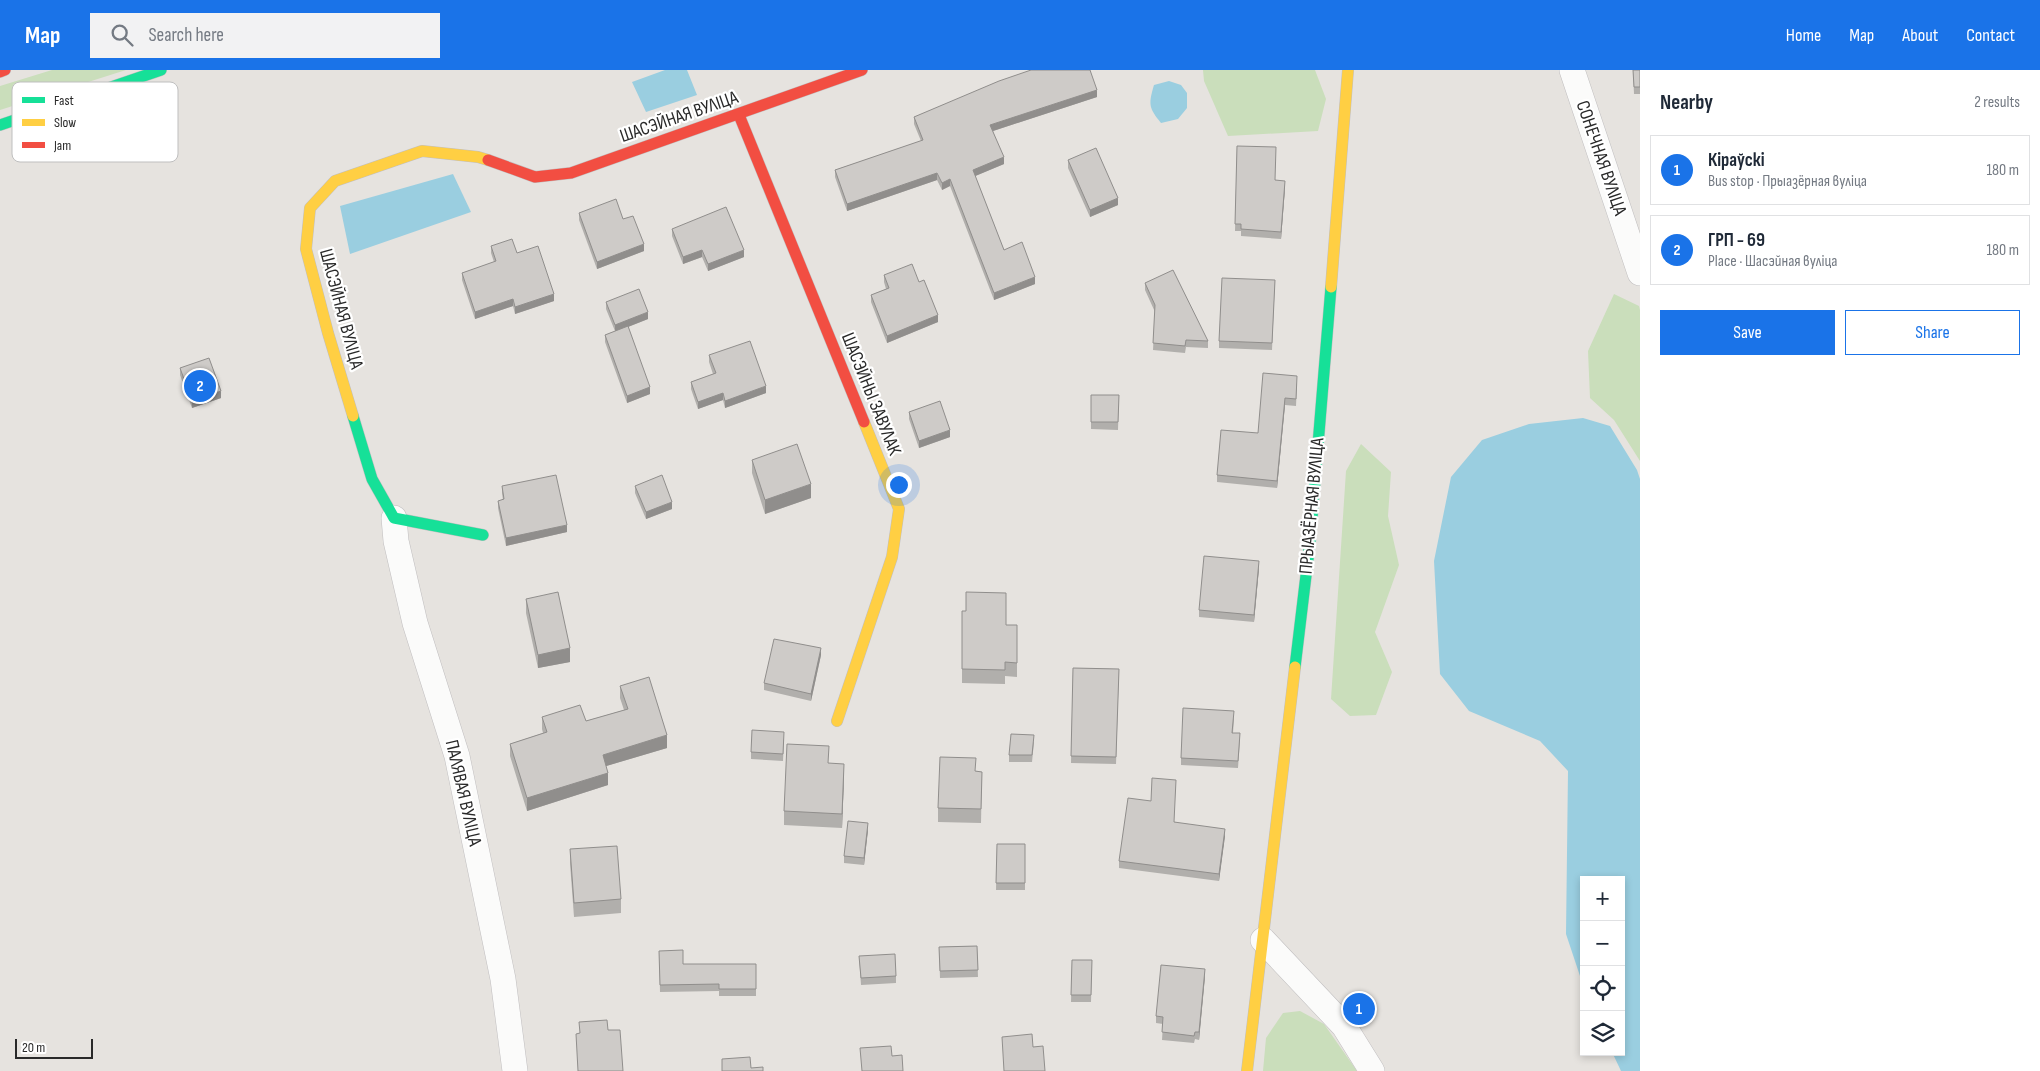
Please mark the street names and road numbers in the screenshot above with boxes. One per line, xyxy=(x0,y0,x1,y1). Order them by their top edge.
street label: ШАСЭЙНАЯ ВУЛІЦА xyxy=(617,86,742,148)
street label: СОНЕЧНАЯ ВУЛІЦА xyxy=(1571,98,1632,219)
street label: ШАСЭЙНАЯ ВУЛІЦА xyxy=(314,246,368,372)
street label: ШАСЭЙНЫ ЗАВУЛАК xyxy=(836,329,906,459)
street label: ПРЫАЗЁРНАЯ ВУЛІЦА xyxy=(1295,436,1329,575)
street label: ПАЛЯВАЯ ВУЛІЦА xyxy=(440,738,487,849)

